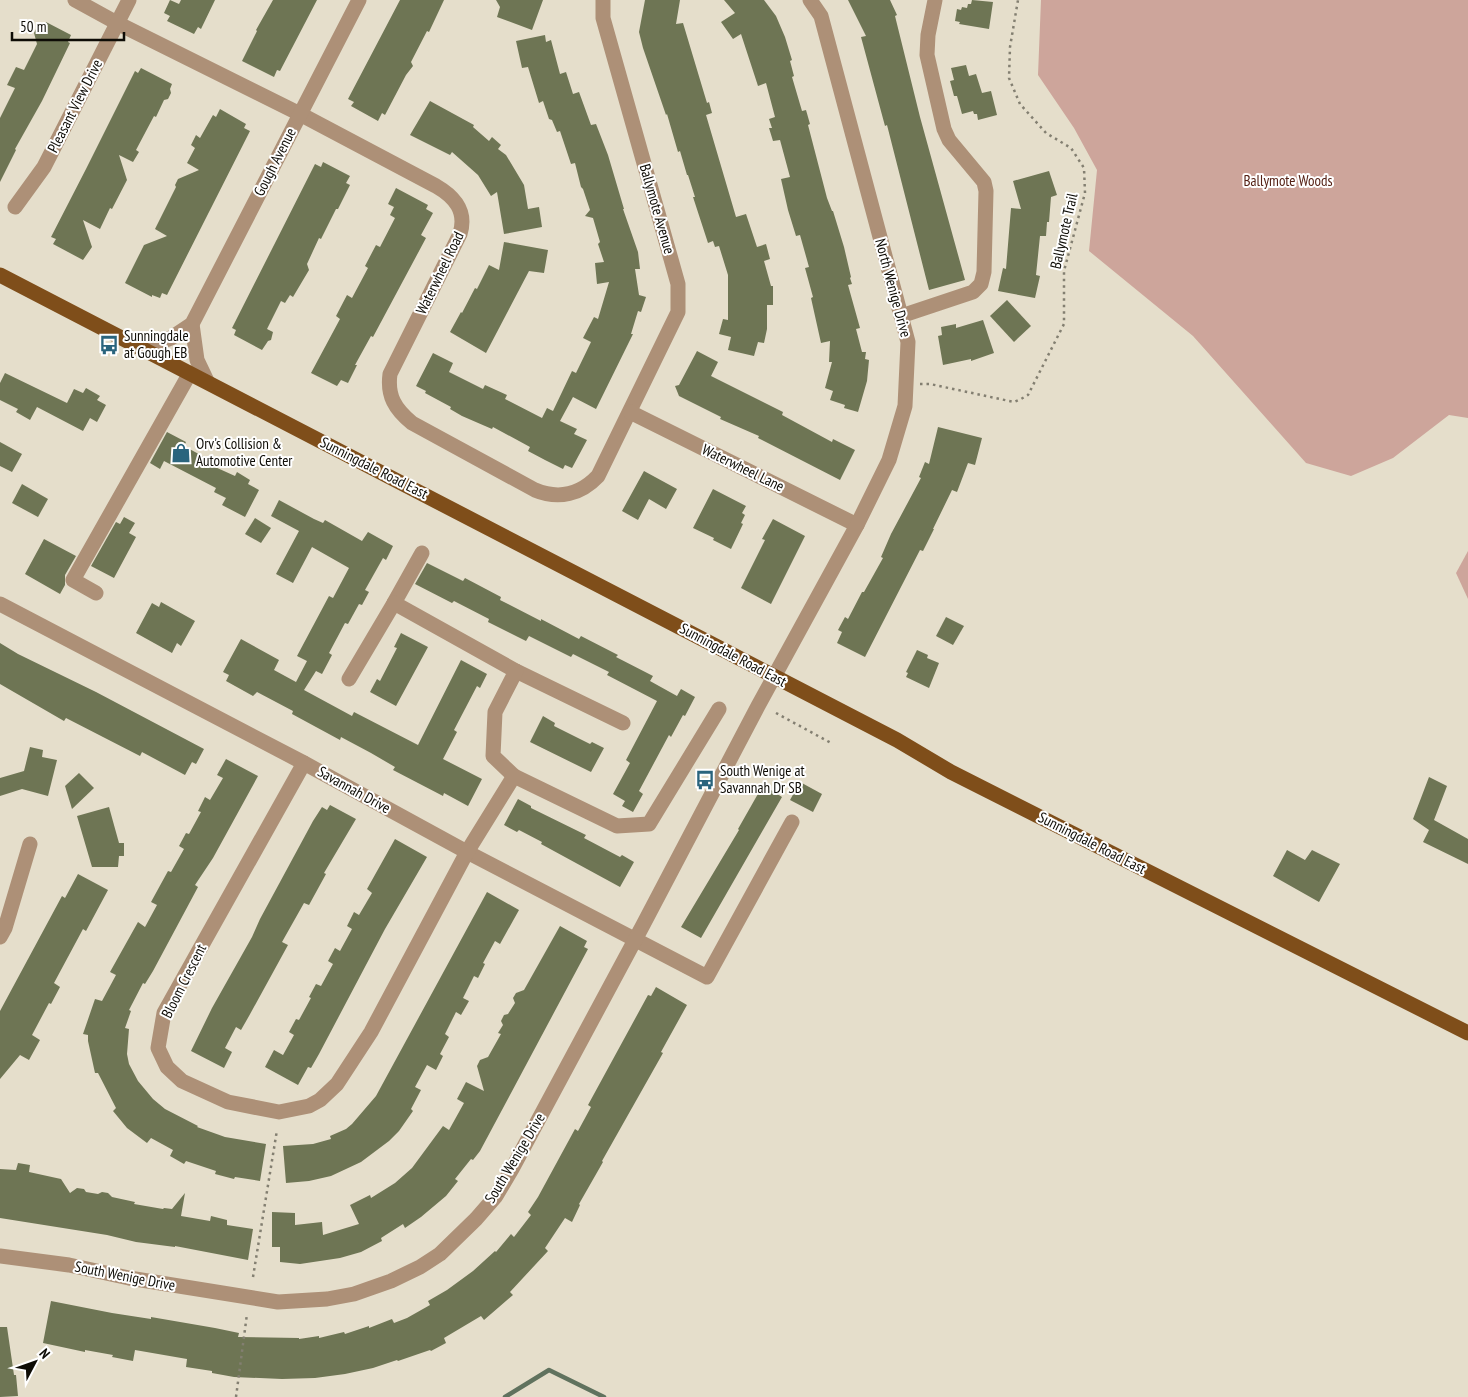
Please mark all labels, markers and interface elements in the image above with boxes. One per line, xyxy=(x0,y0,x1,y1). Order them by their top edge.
scale bar xyxy=(12,10,125,42)
text: 50 m xyxy=(20,17,46,36)
street label: Pleasant View Drive xyxy=(43,56,106,156)
street label: Gough Avenue xyxy=(249,124,300,199)
street label: Ballymote Avenue xyxy=(636,162,679,256)
park label: Ballymote Woods xyxy=(1243,171,1333,190)
street label: Ballymote Trail xyxy=(1046,191,1082,271)
street label: Waterwheel Road xyxy=(411,228,468,317)
street label: North Wenige Drive xyxy=(871,236,916,339)
place label: Sunningdale at Gough EB xyxy=(124,326,189,362)
bus stop icon: Sunningdale at Gough EB xyxy=(98,334,120,356)
street label: Sunningdale Road East xyxy=(317,432,431,503)
place label: Orv's Collision & Automotive Center xyxy=(196,434,293,470)
street label: Waterwheel Lane xyxy=(699,439,787,496)
shop icon: Orv's Collision & Automotive Center xyxy=(170,442,192,464)
street label: Sunningdale Road East xyxy=(677,618,790,691)
place label: South Wenige at Savannah Dr SB xyxy=(720,761,805,797)
street label: Savannah Drive xyxy=(314,762,394,817)
bus stop icon: South Wenige at Savannah Dr SB xyxy=(694,769,716,791)
street label: Sunningdale Road East xyxy=(1035,807,1149,878)
street label: Bloom Crescent xyxy=(157,941,210,1021)
street label: South Wenige Drive xyxy=(480,1109,549,1206)
street label: South Wenige Drive xyxy=(73,1256,177,1295)
north arrow xyxy=(10,1337,60,1387)
text: N xyxy=(36,1345,54,1362)

